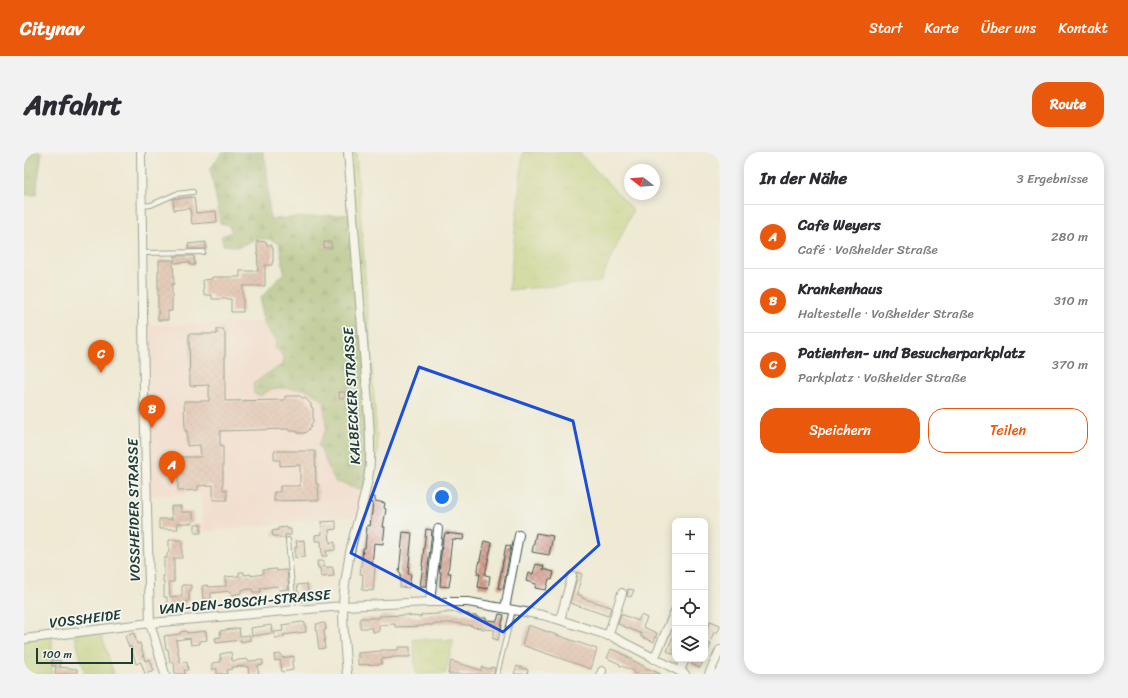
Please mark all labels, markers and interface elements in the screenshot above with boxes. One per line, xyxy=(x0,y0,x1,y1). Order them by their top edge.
text: Citynav xyxy=(20,12,84,45)
text: Start xyxy=(869,16,902,41)
text: Karte xyxy=(924,16,959,41)
text: Über uns xyxy=(981,16,1036,41)
text: Kontakt xyxy=(1058,16,1108,41)
text: Anfahrt xyxy=(24,80,122,129)
button: Route xyxy=(1032,82,1104,127)
text: In der Nähe xyxy=(760,163,847,193)
north arrow xyxy=(624,164,660,200)
text: 3 Ergebnisse xyxy=(1017,167,1088,190)
text: Cafe Weyers xyxy=(798,212,881,238)
text: A xyxy=(769,225,777,248)
text: 280 m xyxy=(1051,225,1088,248)
text: Café · Voßheider Straße xyxy=(798,238,938,261)
text: Krankenhaus xyxy=(798,276,882,302)
text: B xyxy=(769,289,777,312)
text: 310 m xyxy=(1054,289,1088,312)
text: Haltestelle · Voßheider Straße xyxy=(798,302,974,325)
street label: KALBECKER STRASSE xyxy=(336,326,368,465)
pin: C xyxy=(88,340,114,373)
text: Patienten- und Besucherparkplatz xyxy=(798,340,1025,366)
text: C xyxy=(769,353,777,376)
text: 370 m xyxy=(1052,353,1088,376)
text: Parkplatz · Voßheider Straße xyxy=(798,366,966,389)
pin: B xyxy=(139,395,165,428)
button: Speichern xyxy=(760,408,920,453)
button: Teilen xyxy=(928,408,1088,453)
street label: VOSSHEIDER STRASSE xyxy=(120,437,148,582)
pin: A xyxy=(159,451,185,484)
your location xyxy=(432,487,452,507)
map controls xyxy=(672,518,708,662)
button: + xyxy=(672,518,708,554)
button: − xyxy=(672,554,708,590)
street label: VAN-DEN-BOSCH-STRASSE xyxy=(158,582,333,622)
button: locate xyxy=(672,590,708,626)
street label: VOSSHEIDE xyxy=(48,602,123,636)
button: layers xyxy=(672,626,708,662)
text: 100 m xyxy=(42,645,72,664)
scale bar xyxy=(36,646,133,665)

